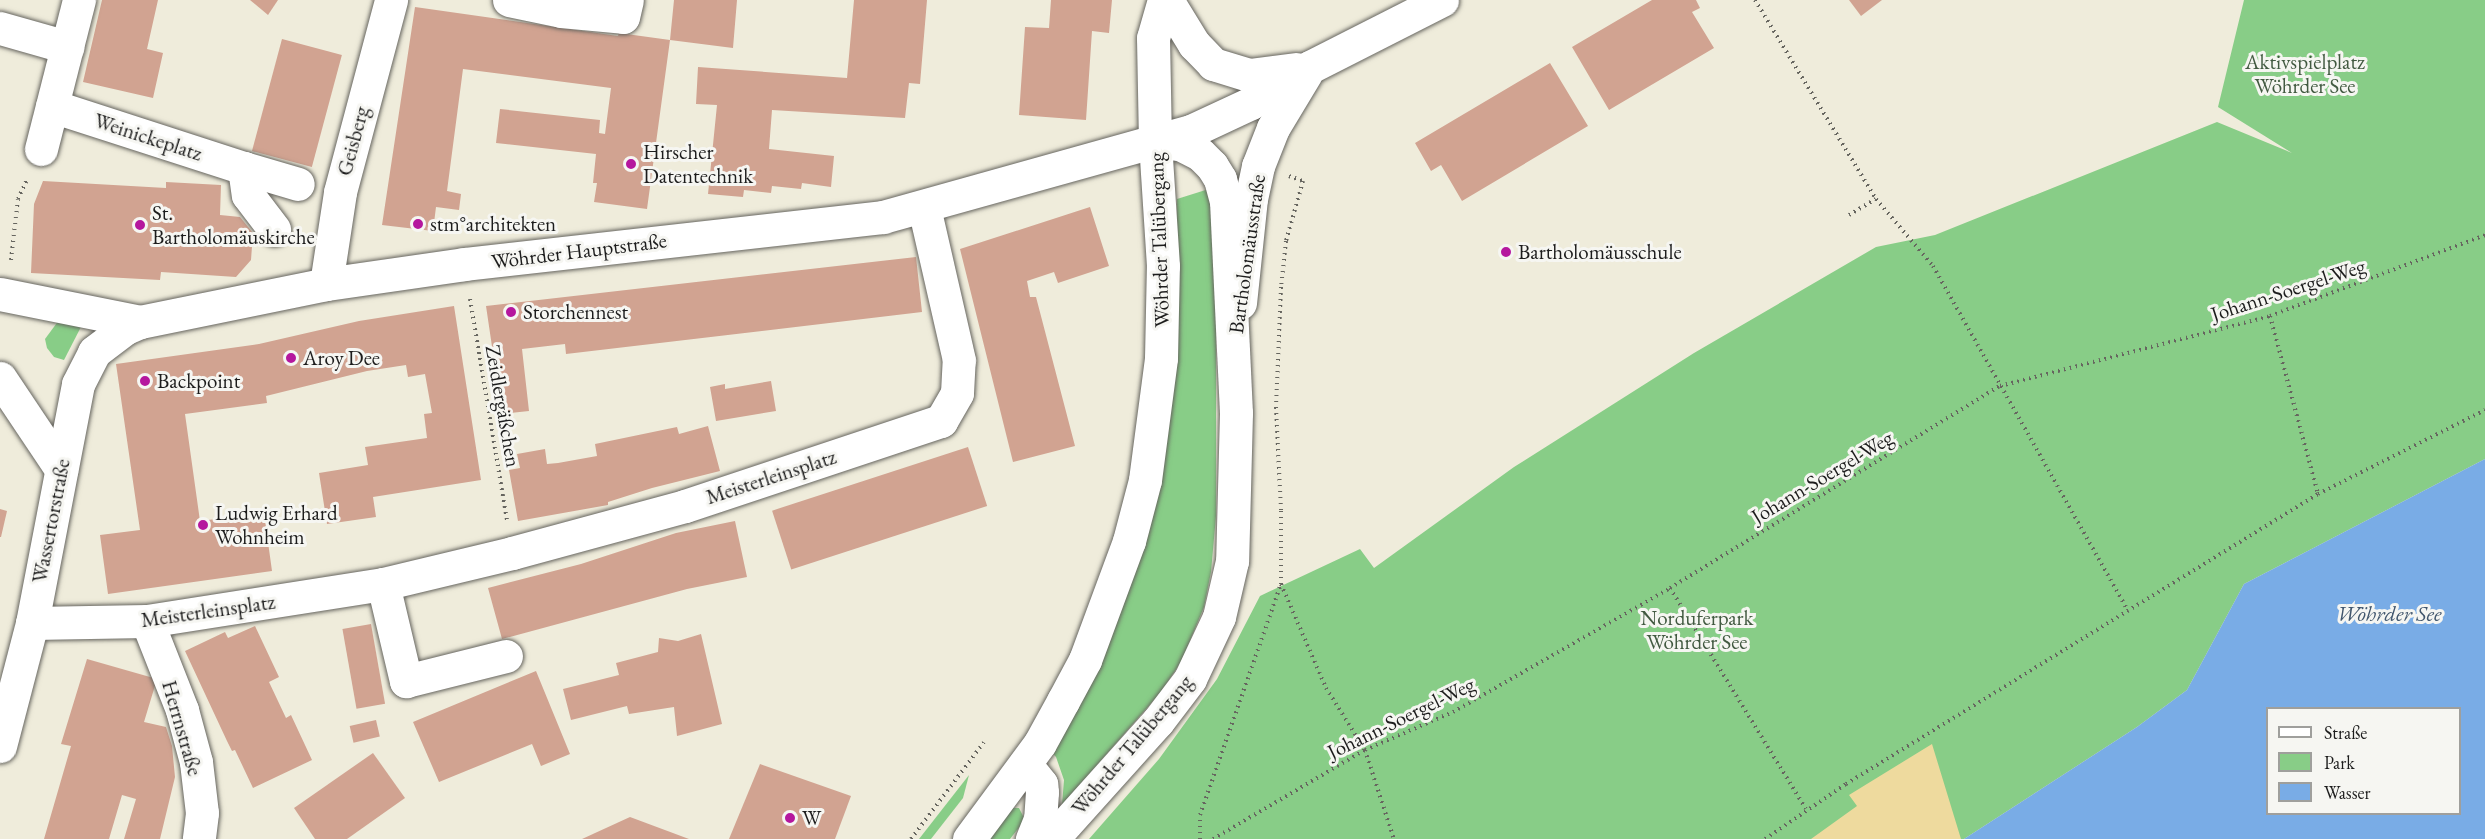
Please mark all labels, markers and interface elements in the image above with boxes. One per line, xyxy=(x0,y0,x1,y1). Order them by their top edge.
park label: Aktivspielplatz Wöhrder See xyxy=(2245,49,2365,99)
street label: Geisberg xyxy=(332,104,374,178)
street label: Weinickeplatz xyxy=(91,108,205,166)
place label: Hirscher Datentechnik xyxy=(643,139,753,189)
street label: Wöhrder Talübergang xyxy=(1143,152,1175,328)
marker: Hirscher Datentechnik xyxy=(624,157,638,171)
street label: Bartholomäusstraße xyxy=(1223,173,1271,335)
place label: St. Bartholomäuskirche xyxy=(152,200,315,250)
place label: stm°architekten xyxy=(430,211,556,237)
marker: stm°architekten xyxy=(411,217,425,231)
marker: St. Bartholomäuskirche xyxy=(133,218,147,232)
street label: Wöhrder Hauptstraße xyxy=(490,228,668,274)
place label: Bartholomäusschule xyxy=(1518,239,1682,265)
marker: Bartholomäusschule xyxy=(1499,245,1513,259)
street label: Johann-Soergel-Weg xyxy=(2208,253,2368,327)
place label: Storchennest xyxy=(523,299,628,325)
marker: Storchennest xyxy=(504,305,518,319)
street label: Zeidlergäßchen xyxy=(480,343,526,469)
place label: Aroy Dee xyxy=(303,345,380,371)
marker: Aroy Dee xyxy=(284,351,298,365)
place label: Backpoint xyxy=(157,368,240,394)
marker: Backpoint xyxy=(138,374,152,388)
street label: Johann-Soergel-Weg xyxy=(1747,425,1897,529)
street label: Meisterleinsplatz xyxy=(703,444,839,510)
street label: Wassertorstraße xyxy=(27,457,75,585)
place label: Ludwig Erhard Wohnheim xyxy=(215,500,338,550)
marker: Ludwig Erhard Wohnheim xyxy=(196,518,210,532)
street label: Meisterleinsplatz xyxy=(139,589,277,633)
water label: Wöhrder See xyxy=(2337,601,2441,627)
park label: Norduferpark Wöhrder See xyxy=(1641,605,1753,655)
street label: Wöhrder Talübergang xyxy=(1066,670,1198,820)
street label: Johann-Soergel-Weg xyxy=(1323,671,1479,765)
street label: Herrnstraße xyxy=(156,677,208,779)
legend xyxy=(2266,707,2461,815)
text: Straße xyxy=(2324,721,2367,744)
text: Park xyxy=(2324,751,2355,774)
text: Wasser xyxy=(2324,781,2371,804)
place label: W xyxy=(802,805,821,831)
marker: W xyxy=(783,811,797,825)

